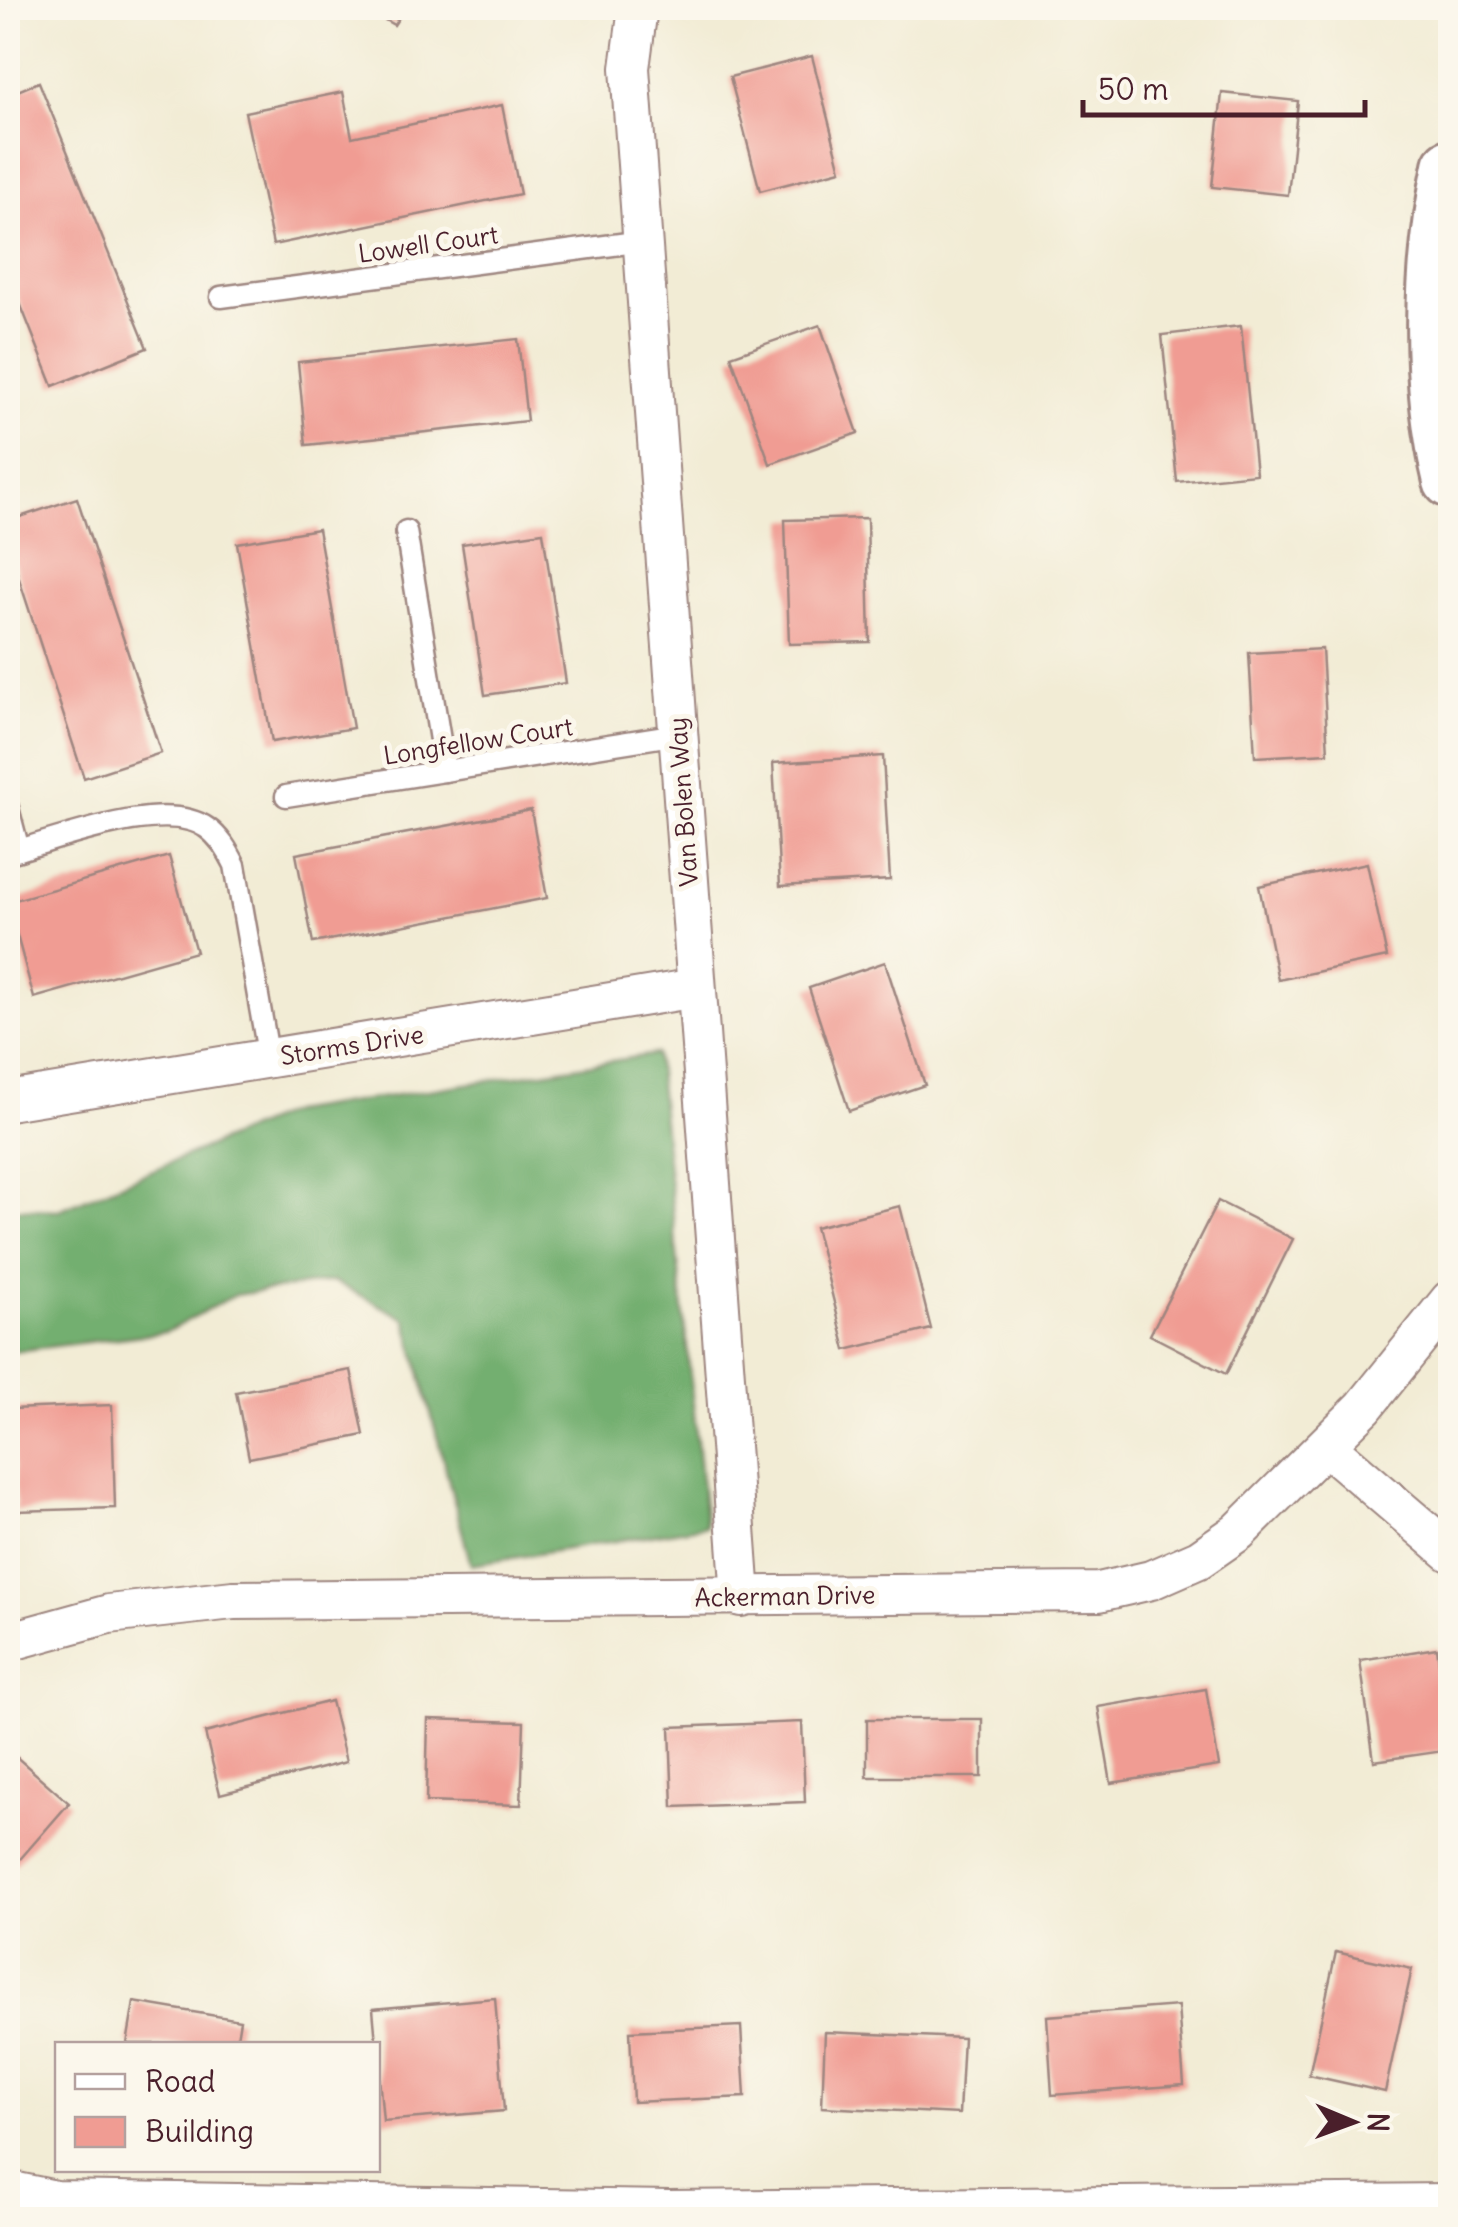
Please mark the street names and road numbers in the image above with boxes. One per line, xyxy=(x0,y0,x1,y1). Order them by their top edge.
street label: Lowell Court xyxy=(356,218,500,270)
street label: Longfellow Court xyxy=(381,710,575,772)
street label: Van Bolen Way xyxy=(661,716,705,888)
street label: Storms Drive xyxy=(278,1018,426,1072)
street label: Ackerman Drive xyxy=(694,1578,876,1614)

